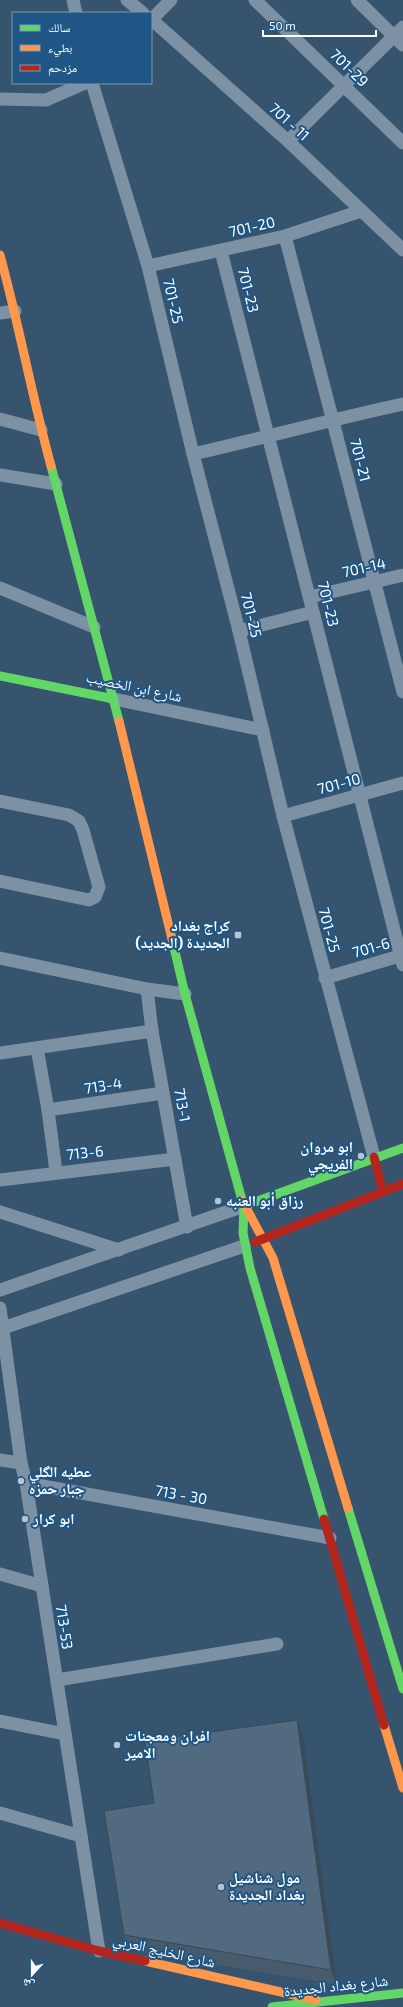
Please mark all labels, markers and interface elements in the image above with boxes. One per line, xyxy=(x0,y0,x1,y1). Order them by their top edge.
legend xyxy=(12,12,152,84)
scale bar xyxy=(263,12,376,38)
text: 50 m xyxy=(269,18,296,32)
text: سالك xyxy=(48,20,70,34)
text: بطيء xyxy=(48,40,72,58)
street label: 701-29 xyxy=(327,45,373,90)
text: مزدحم xyxy=(48,60,77,76)
street label: 701 - 11 xyxy=(266,98,314,144)
street label: 701-20 xyxy=(227,212,277,240)
street label: 701-23 xyxy=(235,265,263,314)
street label: 701-25 xyxy=(160,276,188,325)
street label: 701-21 xyxy=(347,436,375,483)
street label: 701-14 xyxy=(340,553,387,581)
street label: 701-23 xyxy=(315,579,343,628)
street label: 701-25 xyxy=(238,590,266,639)
street label: شارع ابن الخصيب xyxy=(84,667,184,707)
street label: 701-10 xyxy=(315,769,362,797)
street label: 701-25 xyxy=(315,905,345,954)
place label: كراج بغداد الجديدة (الجديد) xyxy=(135,916,230,951)
marker: كراج بغداد الجديدة (الجديد) xyxy=(233,930,243,940)
street label: 701-6 xyxy=(350,933,391,961)
street label: 713-4 xyxy=(83,1073,123,1097)
street label: 713-1 xyxy=(171,1086,195,1123)
place label: ابو مروان الفريجي xyxy=(300,1137,353,1176)
street label: 713-6 xyxy=(65,1141,104,1163)
marker: ابو مروان الفريجي xyxy=(356,1151,366,1161)
place label: رزاق أبو العنبه xyxy=(226,1191,304,1210)
marker: رزاق أبو العنبه xyxy=(213,1196,223,1206)
place label: عطيه الگلي جبار حمزه xyxy=(29,1462,92,1498)
marker: عطيه الگلي جبار حمزه xyxy=(16,1476,26,1486)
street label: 713 - 30 xyxy=(154,1481,209,1507)
place label: ابو كرار xyxy=(32,1509,74,1528)
marker: ابو كرار xyxy=(20,1514,30,1524)
street label: 713-53 xyxy=(53,1603,77,1651)
place label: افران ومعجنات الامير xyxy=(124,1726,210,1761)
marker: افران ومعجنات الامير xyxy=(112,1740,122,1750)
place label: مول شناشيل بغداد الجديدة xyxy=(229,1868,305,1904)
marker: مول شناشيل بغداد الجديدة xyxy=(216,1882,226,1892)
street label: شارع الخليج العربي xyxy=(110,1930,217,1974)
north arrow xyxy=(12,1955,52,1995)
street label: شارع بغداد الجديدة xyxy=(283,1971,389,2001)
text: ش xyxy=(20,1975,37,1993)

